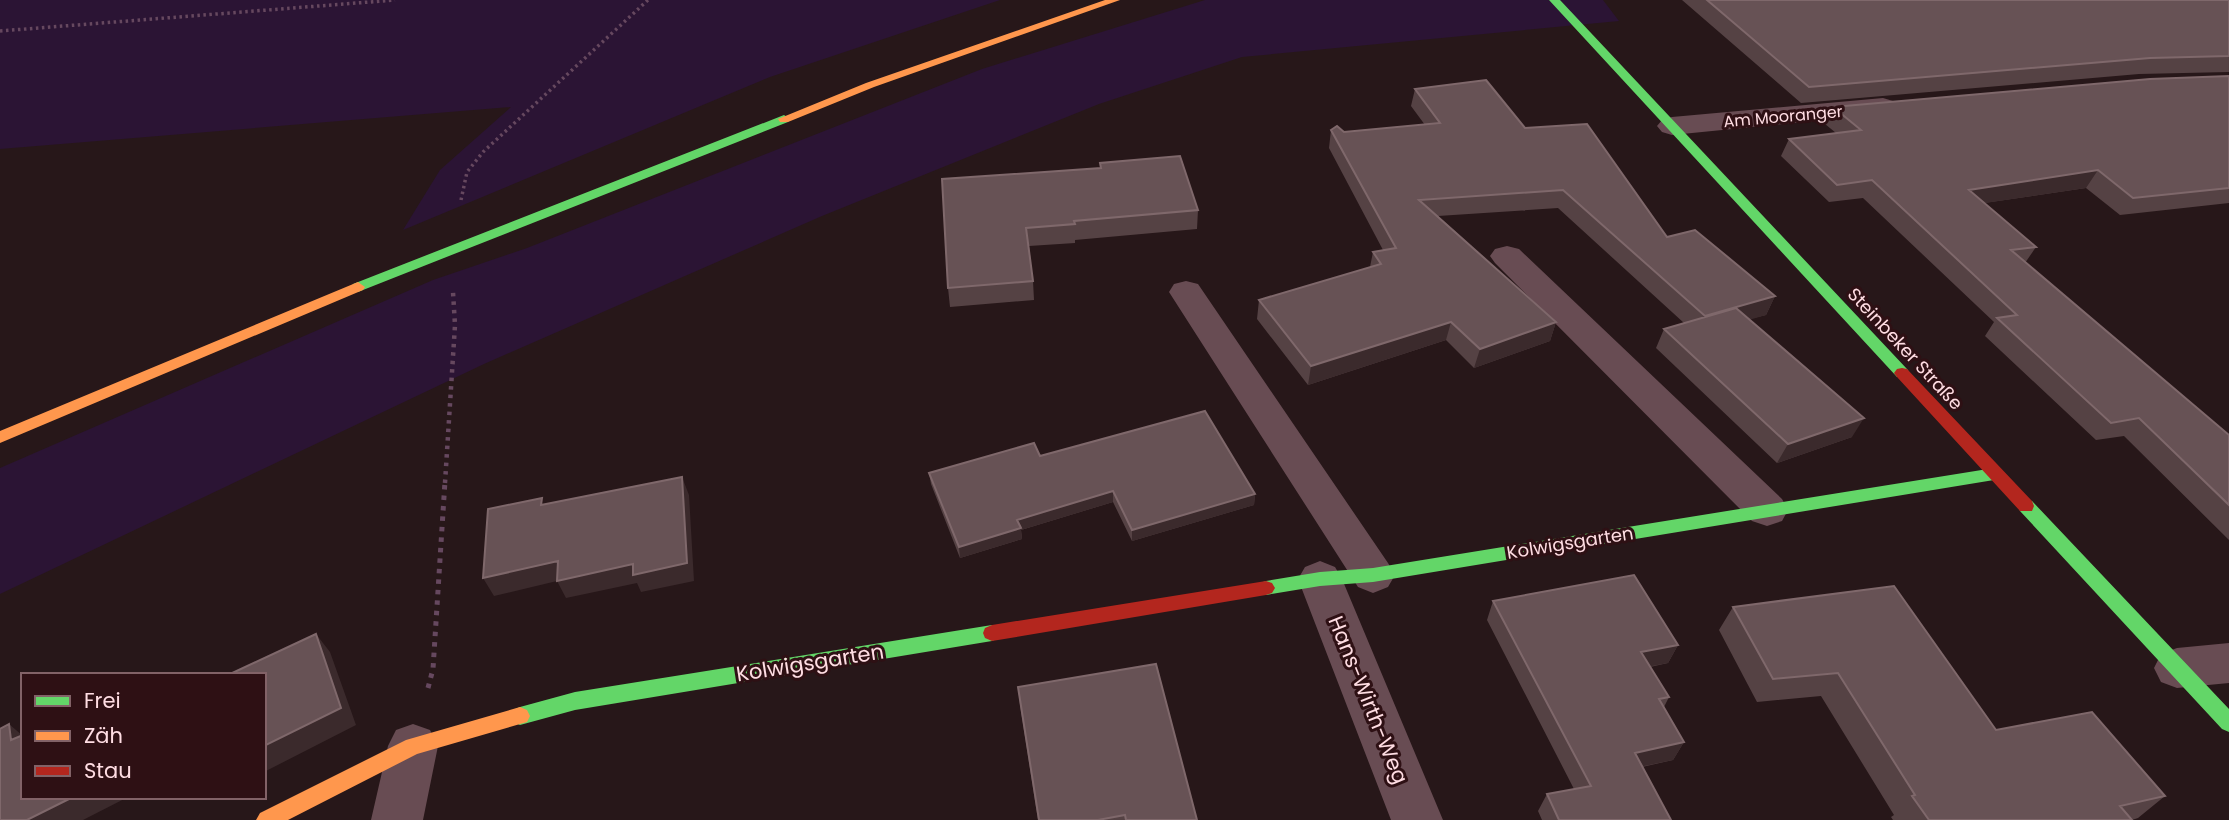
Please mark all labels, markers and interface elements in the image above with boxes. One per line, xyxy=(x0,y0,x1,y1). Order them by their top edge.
street label: Am Mooranger xyxy=(1723,100,1844,133)
street label: Steinbeker Straße xyxy=(1842,282,1969,415)
street label: Kolwigsgarten xyxy=(1505,520,1635,565)
street label: Hans-Wirth-Weg xyxy=(1322,612,1415,788)
street label: Kolwigsgarten xyxy=(734,637,886,688)
legend xyxy=(21,673,266,799)
text: Frei xyxy=(84,686,121,715)
text: Zäh xyxy=(84,721,123,750)
text: Stau xyxy=(84,756,132,785)

